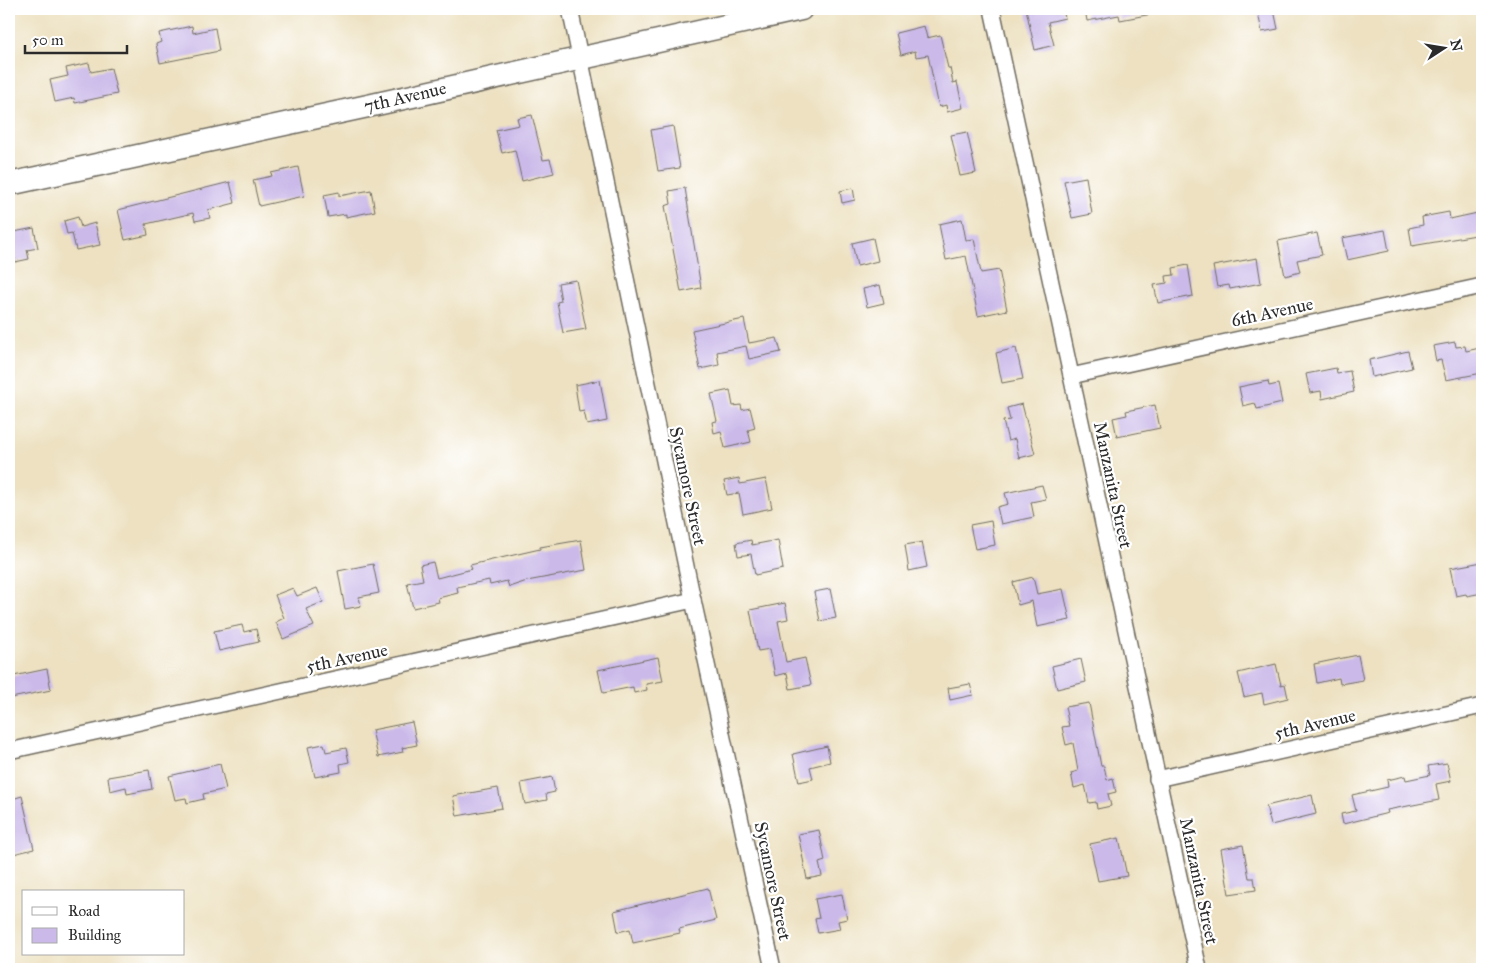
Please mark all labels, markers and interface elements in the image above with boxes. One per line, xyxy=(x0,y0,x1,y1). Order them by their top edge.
scale bar xyxy=(25,22,128,54)
north arrow xyxy=(1418,22,1468,72)
text: 50 m xyxy=(32,31,64,49)
text: N xyxy=(1447,38,1466,53)
street label: 7th Avenue xyxy=(362,77,448,117)
street label: 6th Avenue xyxy=(1229,293,1315,331)
street label: Manzanita Street xyxy=(1089,420,1137,551)
street label: Sycamore Street xyxy=(665,425,711,548)
street label: 5th Avenue xyxy=(304,639,390,677)
street label: 5th Avenue xyxy=(1272,704,1358,744)
street label: Manzanita Street xyxy=(1175,816,1223,947)
street label: Sycamore Street xyxy=(750,820,796,943)
legend xyxy=(22,890,185,956)
text: Road xyxy=(68,902,100,920)
text: Building xyxy=(68,926,122,944)

